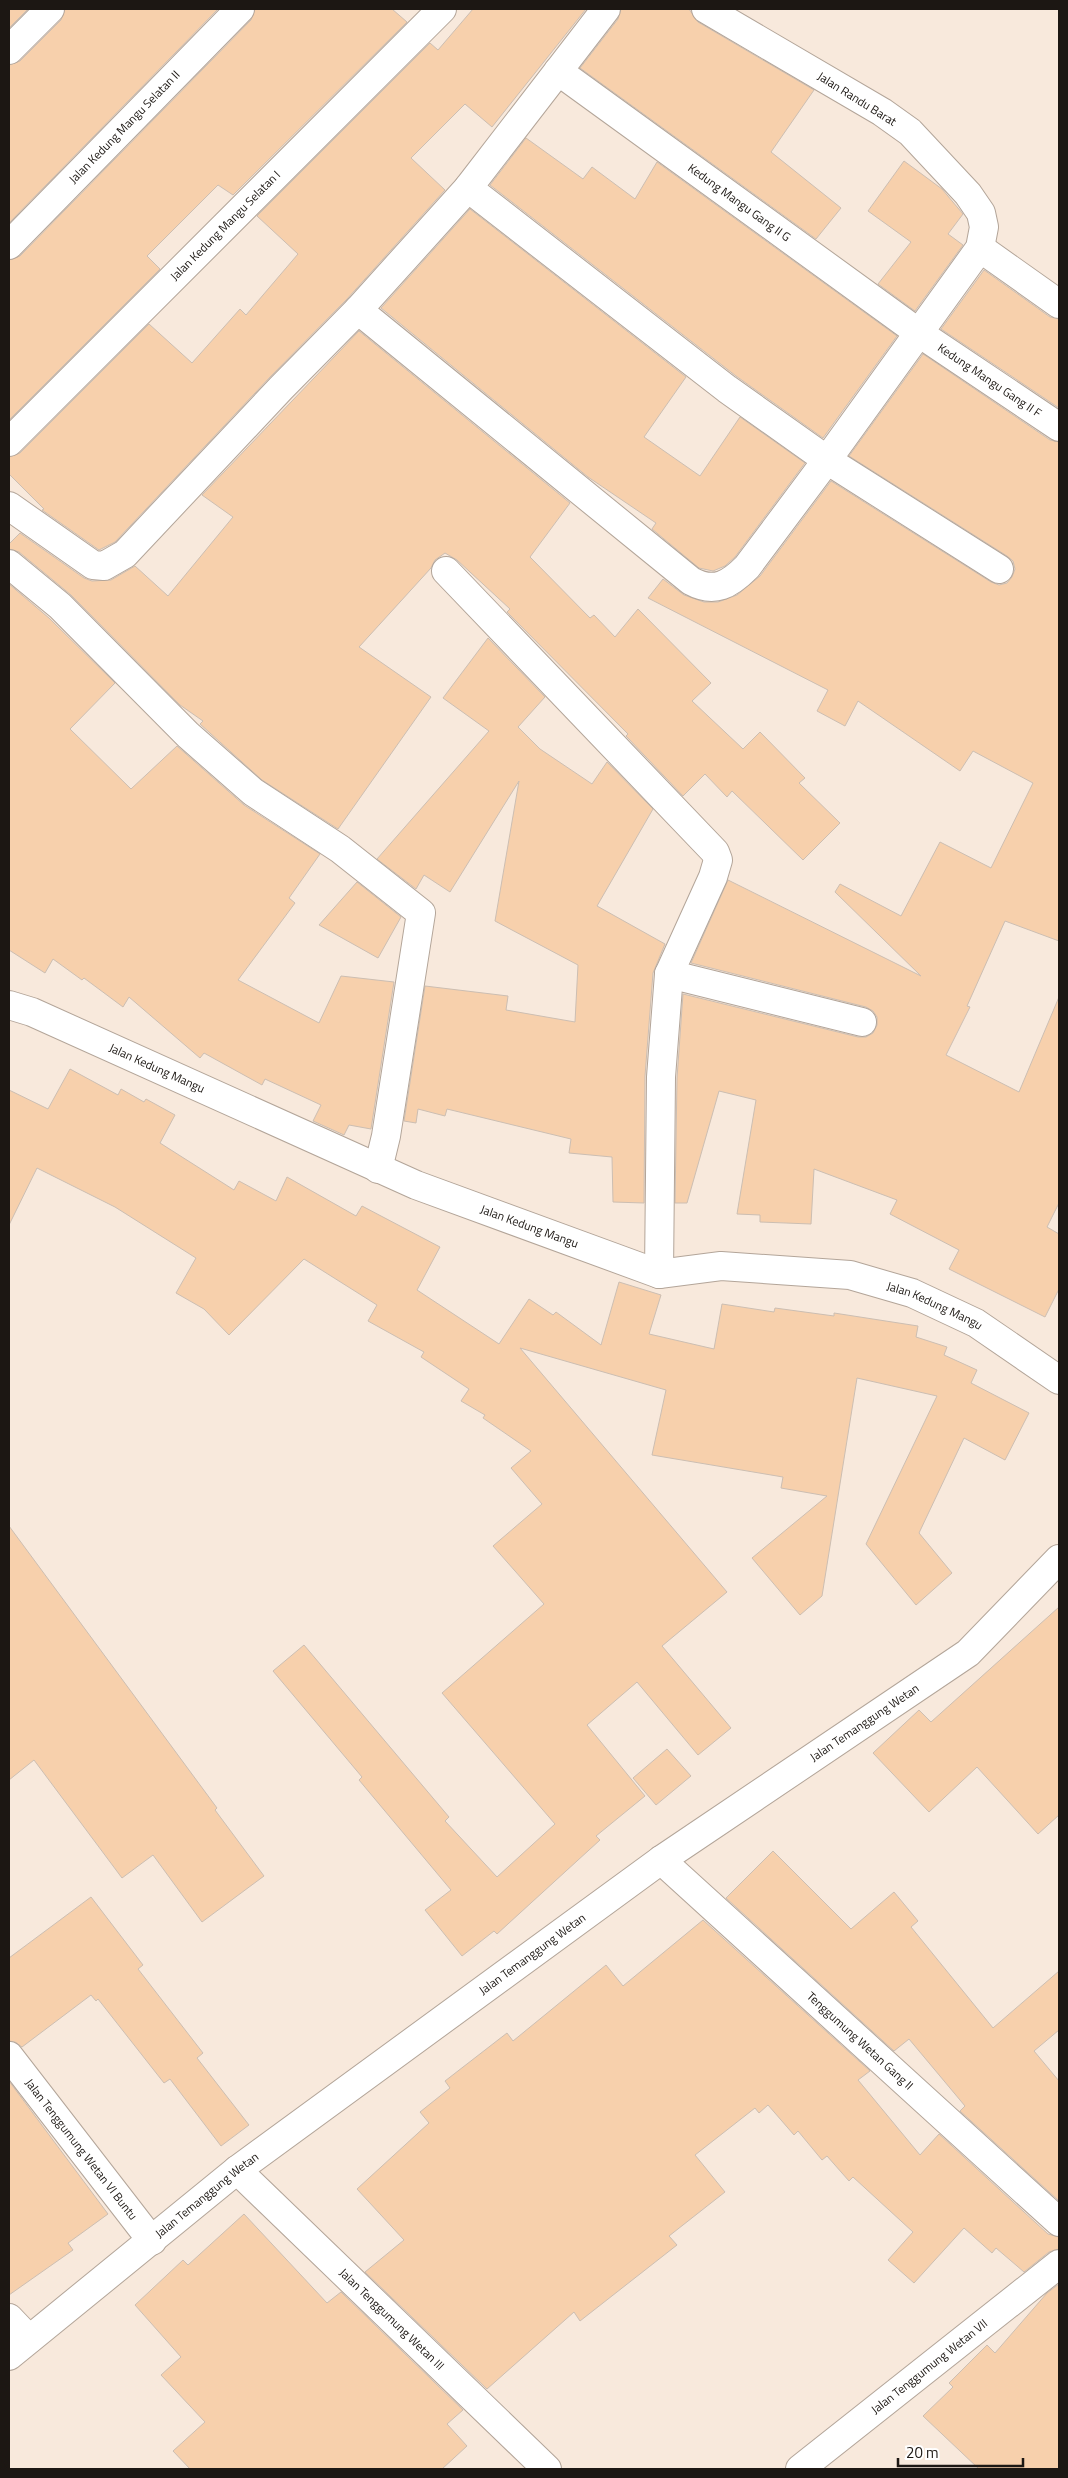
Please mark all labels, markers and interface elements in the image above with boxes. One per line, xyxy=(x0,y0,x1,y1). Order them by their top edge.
street label: Jalan Kedung Mangu Selatan II xyxy=(64,66,184,188)
street label: Jalan Randu Barat xyxy=(814,67,901,131)
street label: Kedung Mangu Gang II G xyxy=(684,158,795,246)
street label: Jalan Kedung Mangu Selatan I xyxy=(165,166,285,285)
street label: Kedung Mangu Gang II F xyxy=(934,338,1046,422)
street label: Jalan Kedung Mangu xyxy=(106,1038,208,1098)
street label: Jalan Kedung Mangu xyxy=(478,1199,581,1253)
street label: Jalan Kedung Mangu xyxy=(885,1276,987,1334)
street label: Jalan Temanggung Wetan xyxy=(806,1679,923,1766)
street label: Jalan Temanggung Wetan xyxy=(475,1908,589,1999)
street label: Tenggumung Wetan Gang II xyxy=(803,1987,918,2094)
street label: Jalan Tenggumung Wetan VI Buntu xyxy=(21,2074,142,2224)
street label: Jalan Temanggung Wetan xyxy=(151,2147,262,2242)
street label: Jalan Tenggumung Wetan III xyxy=(335,2263,449,2374)
street label: Jalan Tenggumung Wetan VII xyxy=(867,2314,991,2418)
scale bar xyxy=(898,2436,1023,2468)
text: 20 m xyxy=(906,2441,939,2464)

